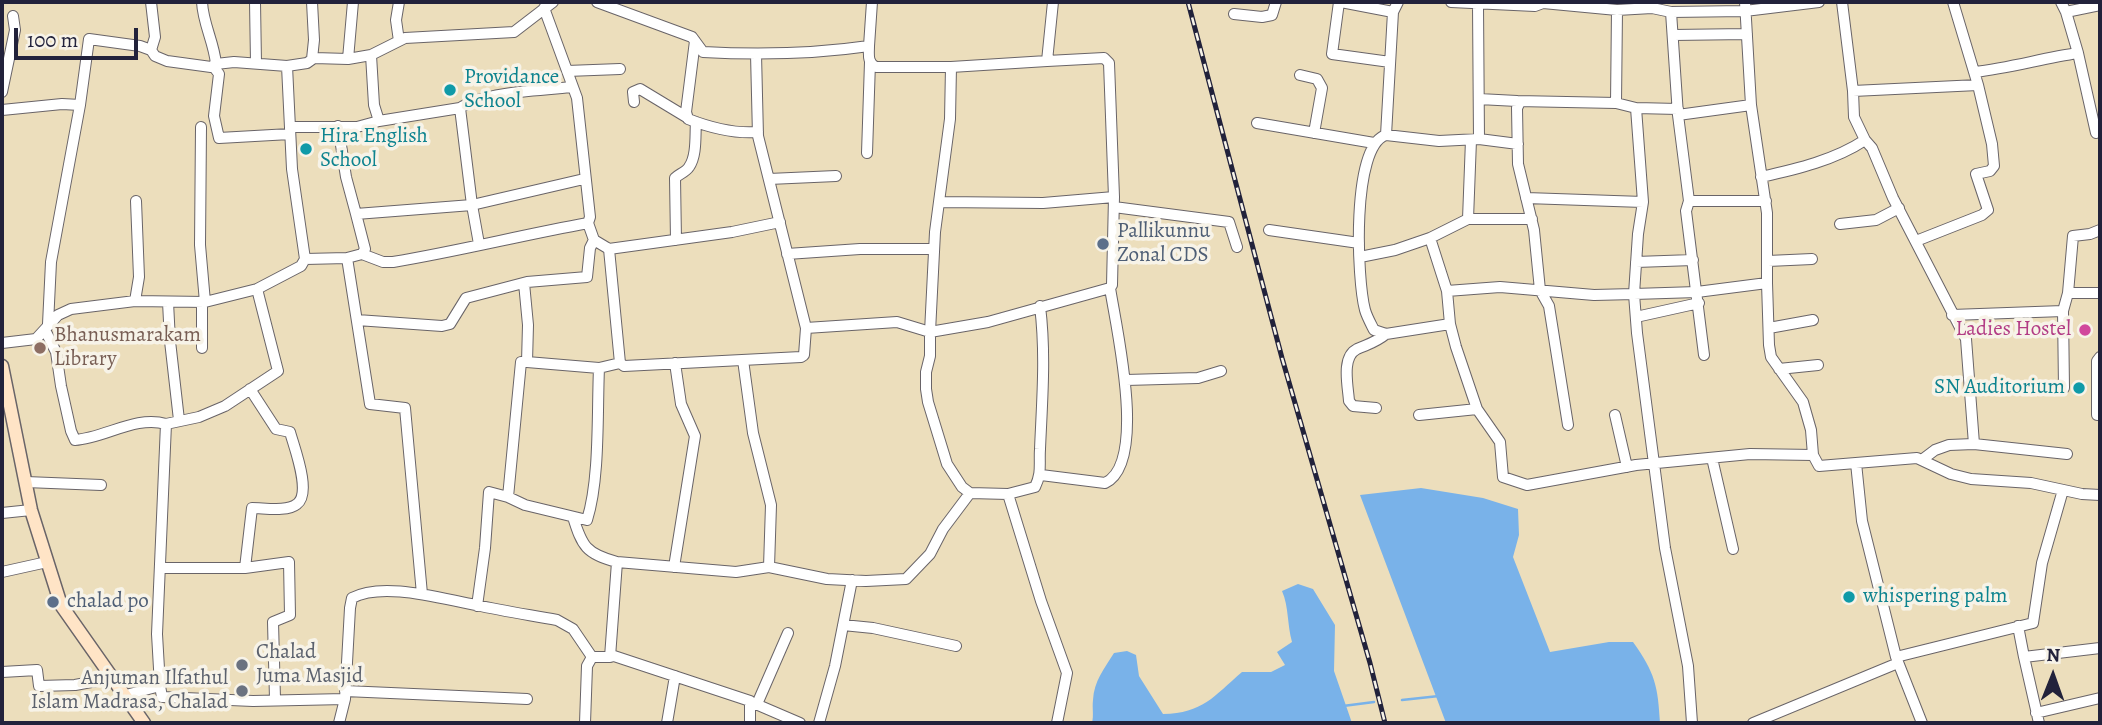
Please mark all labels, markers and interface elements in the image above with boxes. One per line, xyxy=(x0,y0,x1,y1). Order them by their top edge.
scale bar xyxy=(18,14,142,58)
text: 100 m xyxy=(27,26,78,54)
place label: Providance School xyxy=(464,65,559,115)
marker: Providance School xyxy=(442,82,458,98)
place label: Hira English School xyxy=(320,124,428,174)
marker: Hira English School xyxy=(298,141,314,157)
place label: Pallikunnu Zonal CDS xyxy=(1117,219,1210,269)
marker: Pallikunnu Zonal CDS xyxy=(1095,236,1111,252)
place label: Ladies Hostel xyxy=(1956,317,2071,343)
marker: Ladies Hostel xyxy=(2077,322,2093,338)
place label: Bhanusmarakam Library xyxy=(54,323,201,373)
marker: Bhanusmarakam Library xyxy=(32,340,48,356)
place label: SN Auditorium xyxy=(1934,375,2065,401)
marker: SN Auditorium xyxy=(2071,380,2087,396)
place label: whispering palm xyxy=(1863,584,2008,610)
place label: chalad po xyxy=(67,589,149,615)
marker: whispering palm xyxy=(1841,589,1857,605)
marker: chalad po xyxy=(45,594,61,610)
place label: Chalad Juma Masjid xyxy=(256,640,363,690)
north arrow xyxy=(2018,641,2088,711)
text: N xyxy=(2046,642,2061,668)
marker: Chalad Juma Masjid xyxy=(234,657,250,673)
place label: Anjuman Ilfathul Islam Madrasa, Chalad xyxy=(31,666,228,716)
marker: Anjuman Ilfathul Islam Madrasa, Chalad xyxy=(234,683,250,699)

